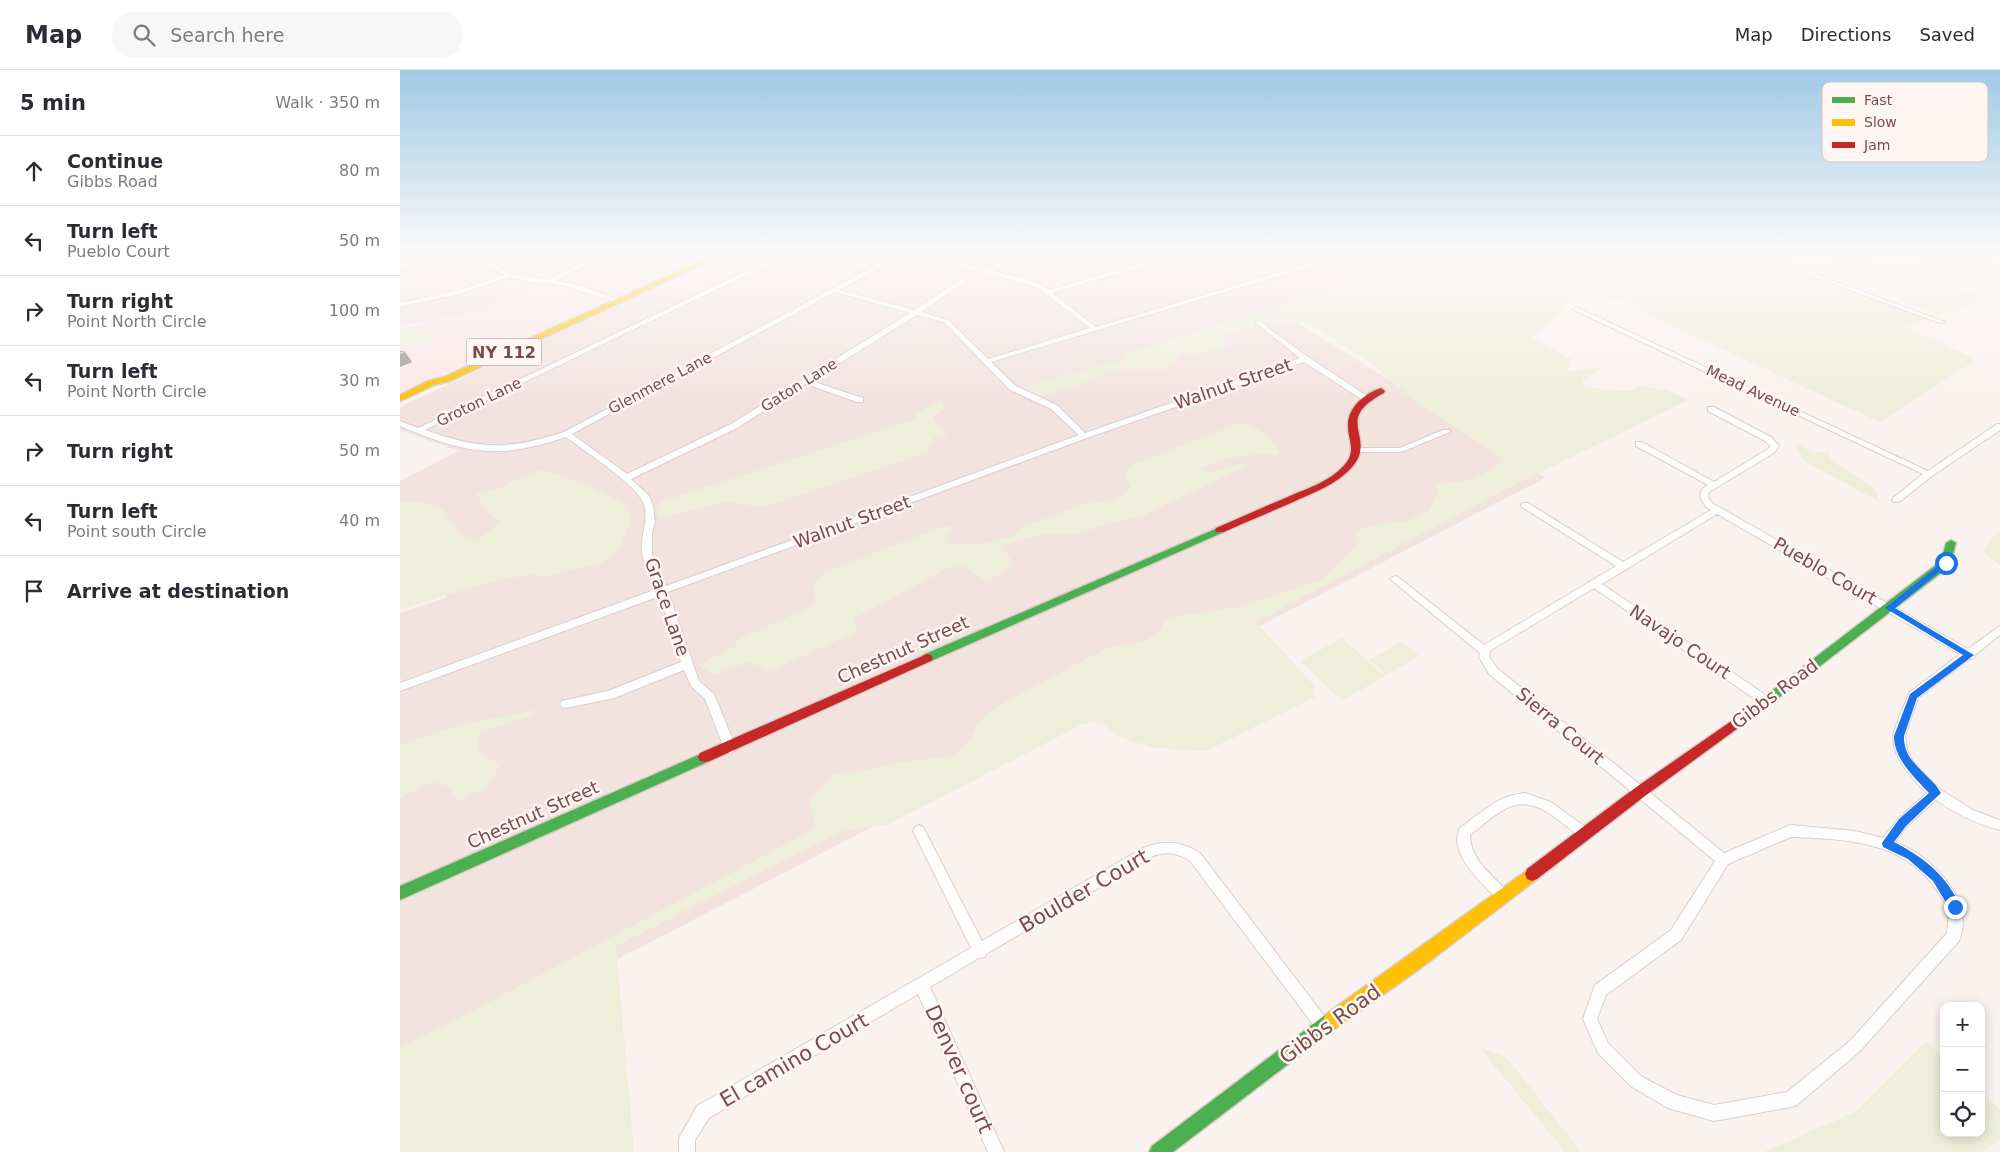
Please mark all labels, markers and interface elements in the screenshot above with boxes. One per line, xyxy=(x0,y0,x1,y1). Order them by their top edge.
search box xyxy=(112,12,462,57)
text: Map xyxy=(25,21,82,49)
icon: search xyxy=(130,21,158,49)
text: Search here xyxy=(170,24,284,46)
text: Map xyxy=(1735,24,1773,45)
text: Directions xyxy=(1801,24,1891,45)
text: Saved xyxy=(1919,24,1975,45)
legend xyxy=(1822,82,1988,162)
text: 5 min xyxy=(20,91,86,115)
text: Fast xyxy=(1864,92,1893,108)
text: Walk · 350 m xyxy=(275,93,380,112)
text: Slow xyxy=(1864,114,1897,130)
text: Jam xyxy=(1863,137,1890,153)
text: Continue xyxy=(67,150,163,172)
icon: ahead xyxy=(20,157,48,185)
text: 80 m xyxy=(339,161,380,180)
text: Gibbs Road xyxy=(67,172,158,191)
text: Turn left xyxy=(67,220,158,242)
icon: left xyxy=(20,227,48,255)
text: 50 m xyxy=(339,231,380,250)
text: Pueblo Court xyxy=(67,242,170,261)
text: Turn right xyxy=(67,290,173,312)
icon: right xyxy=(20,297,48,325)
text: 100 m xyxy=(329,301,380,320)
text: Point North Circle xyxy=(67,312,207,331)
road number: NY 112 xyxy=(466,338,542,366)
street label: Glenmere Lane xyxy=(605,348,715,418)
street label: Gaton Lane xyxy=(758,354,840,416)
street label: Walnut Street xyxy=(1171,354,1294,413)
text: Turn left xyxy=(67,360,158,382)
street label: Mead Avenue xyxy=(1703,361,1803,421)
icon: left xyxy=(20,367,48,395)
text: 30 m xyxy=(339,371,380,390)
street label: Groton Lane xyxy=(434,374,524,430)
text: Point North Circle xyxy=(67,382,207,401)
icon: right xyxy=(20,437,48,465)
text: Turn right xyxy=(67,440,173,462)
text: 50 m xyxy=(339,441,380,460)
street label: Walnut Street xyxy=(790,491,913,552)
text: Turn left xyxy=(67,500,158,522)
icon: left xyxy=(20,507,48,535)
text: 40 m xyxy=(339,511,380,530)
text: Point south Circle xyxy=(67,522,207,541)
street label: Pueblo Court xyxy=(1770,533,1881,609)
route start xyxy=(1935,552,1958,575)
street label: Grace Lane xyxy=(641,555,694,659)
icon: arrive xyxy=(20,577,48,605)
text: Arrive at destination xyxy=(67,580,289,602)
street label: Navajo Court xyxy=(1626,600,1735,683)
street label: Chestnut Street xyxy=(834,611,972,688)
street label: Gibbs Road xyxy=(1728,654,1822,733)
street label: Sierra Court xyxy=(1512,683,1609,768)
street label: Chestnut Street xyxy=(464,776,602,853)
street label: Boulder Court xyxy=(1015,844,1153,938)
route end xyxy=(1944,896,1967,919)
street label: Gibbs Road xyxy=(1275,979,1385,1069)
street label: Denver court xyxy=(920,1001,998,1137)
map controls xyxy=(1940,1002,1985,1137)
button: + xyxy=(1940,1002,1985,1047)
street label: El camino Court xyxy=(716,1008,872,1112)
button: − xyxy=(1940,1047,1985,1092)
button: locate xyxy=(1940,1092,1985,1137)

